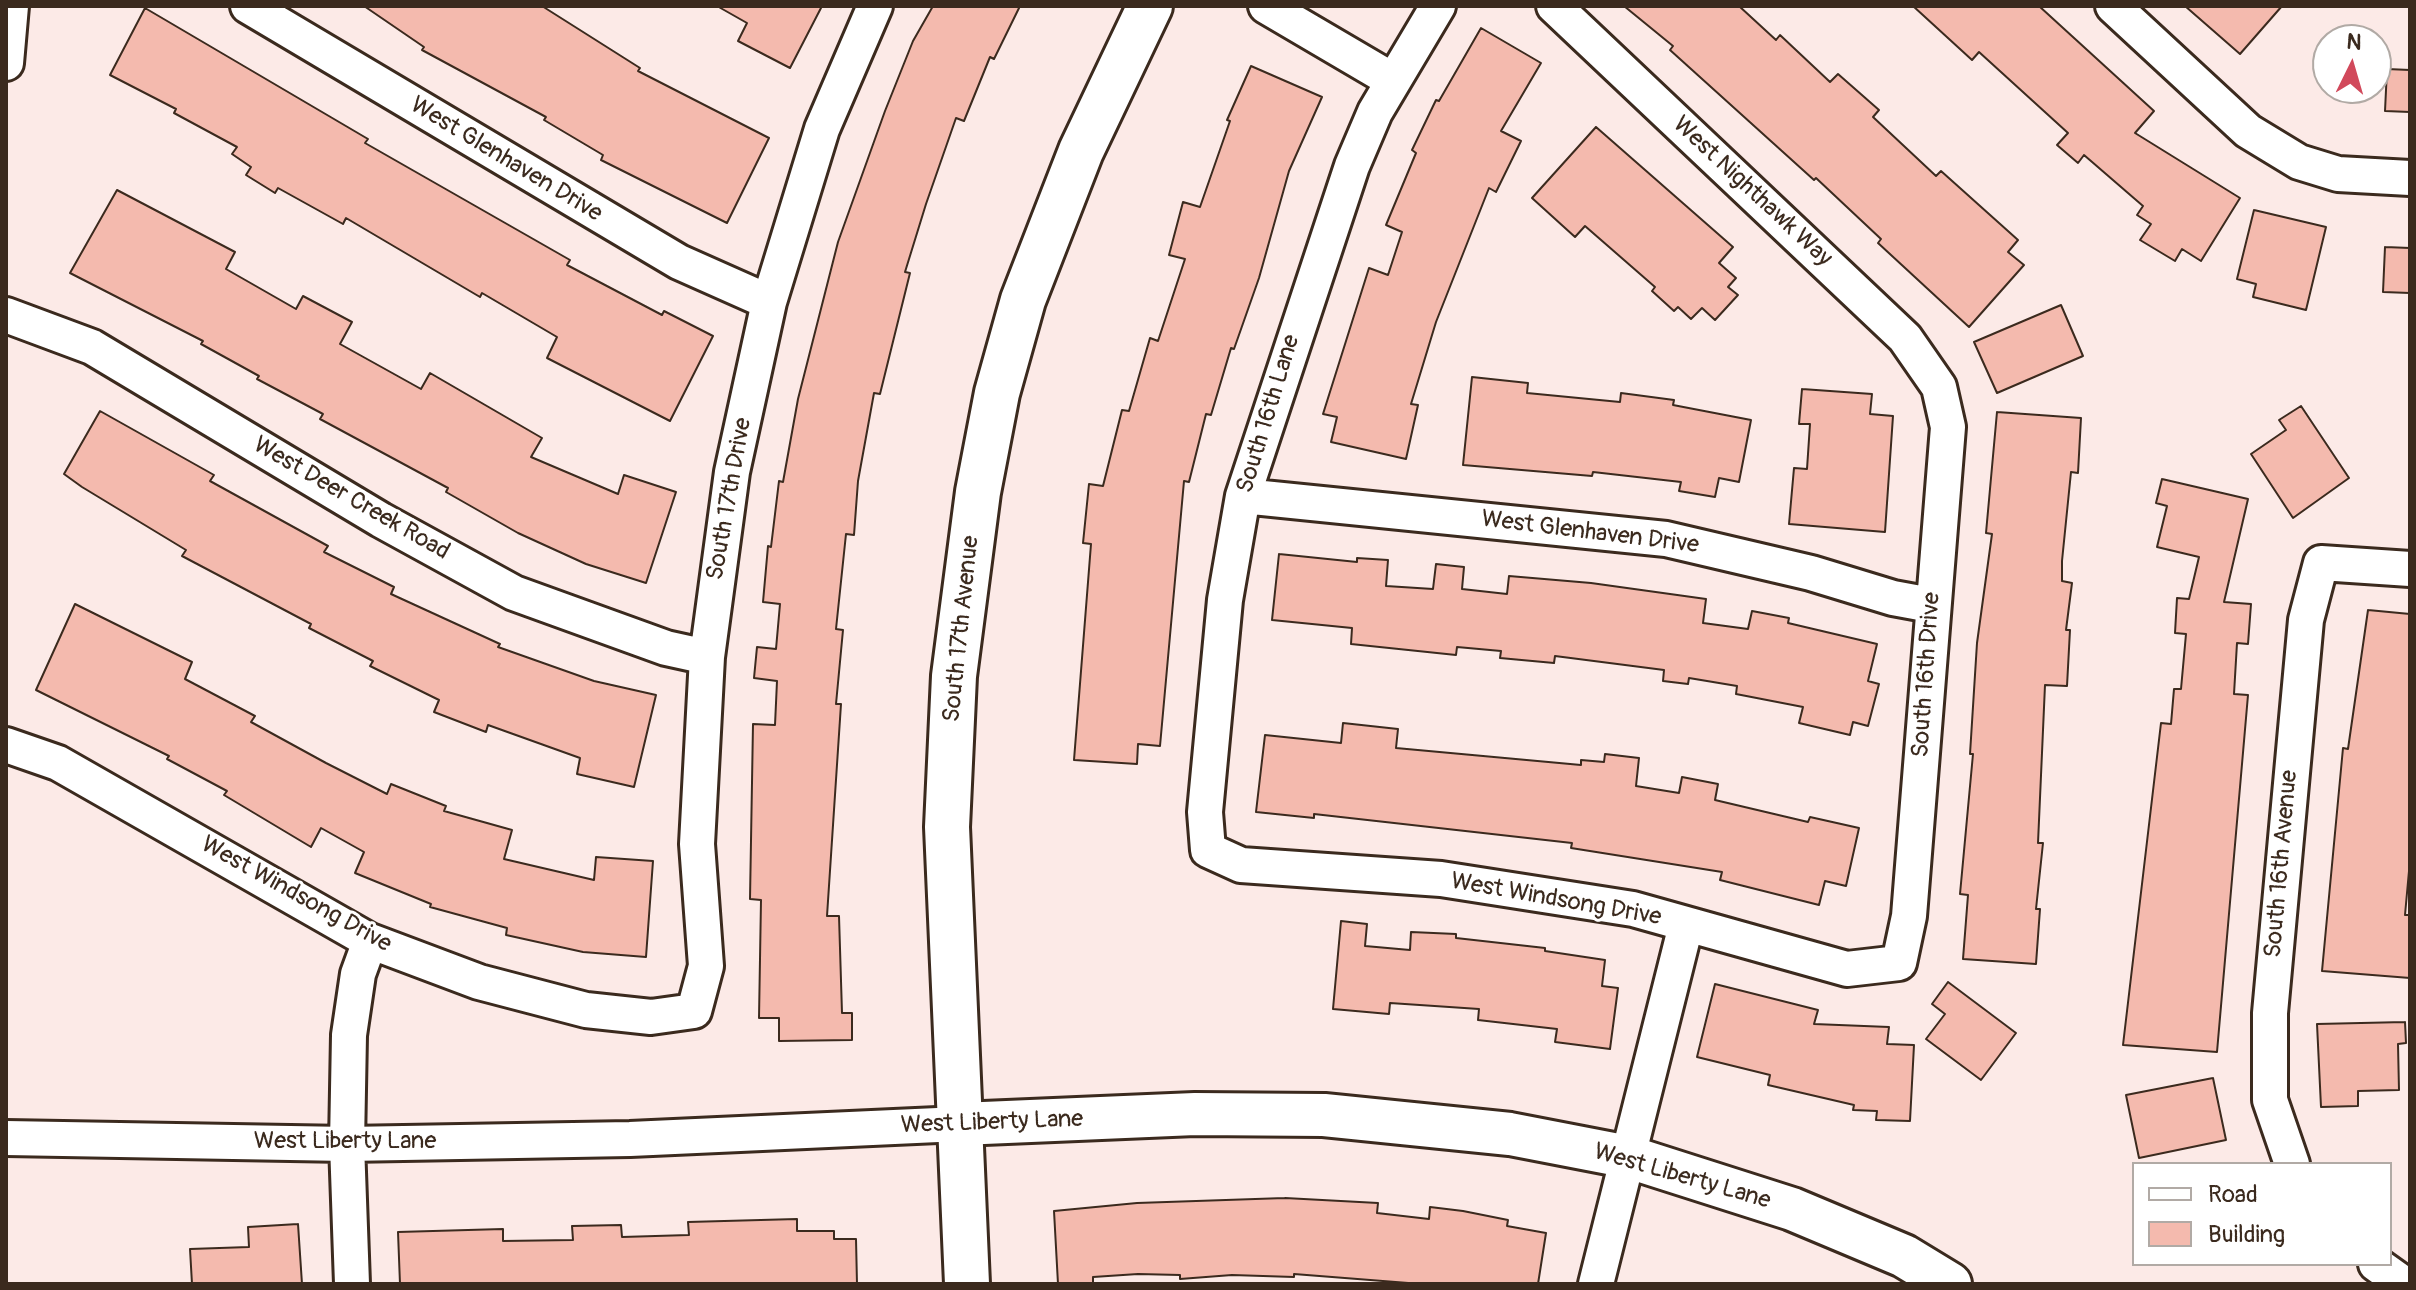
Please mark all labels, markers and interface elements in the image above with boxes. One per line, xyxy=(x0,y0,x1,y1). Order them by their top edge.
north arrow xyxy=(2312,24,2392,104)
text: N xyxy=(2345,27,2363,57)
street label: West Glenhaven Drive xyxy=(405,91,607,229)
street label: West Nighthawk Way xyxy=(1666,111,1838,273)
street label: South 16th Lane xyxy=(1231,331,1307,497)
street label: South 17th Drive xyxy=(702,415,758,583)
street label: West Deer Creek Road xyxy=(248,431,454,567)
street label: West Glenhaven Drive xyxy=(1480,505,1700,561)
street label: South 17th Avenue xyxy=(938,534,986,724)
street label: South 16th Drive xyxy=(1907,591,1947,759)
street label: South 16th Avenue xyxy=(2259,769,2305,959)
street label: West Windsong Drive xyxy=(196,831,396,959)
street label: West Windsong Drive xyxy=(1448,867,1664,933)
street label: West Liberty Lane xyxy=(900,1105,1084,1141)
street label: West Liberty Lane xyxy=(254,1128,436,1156)
street label: West Liberty Lane xyxy=(1590,1138,1774,1216)
legend xyxy=(2132,1162,2392,1266)
text: Road xyxy=(2208,1180,2258,1209)
text: Building xyxy=(2208,1220,2285,1249)

